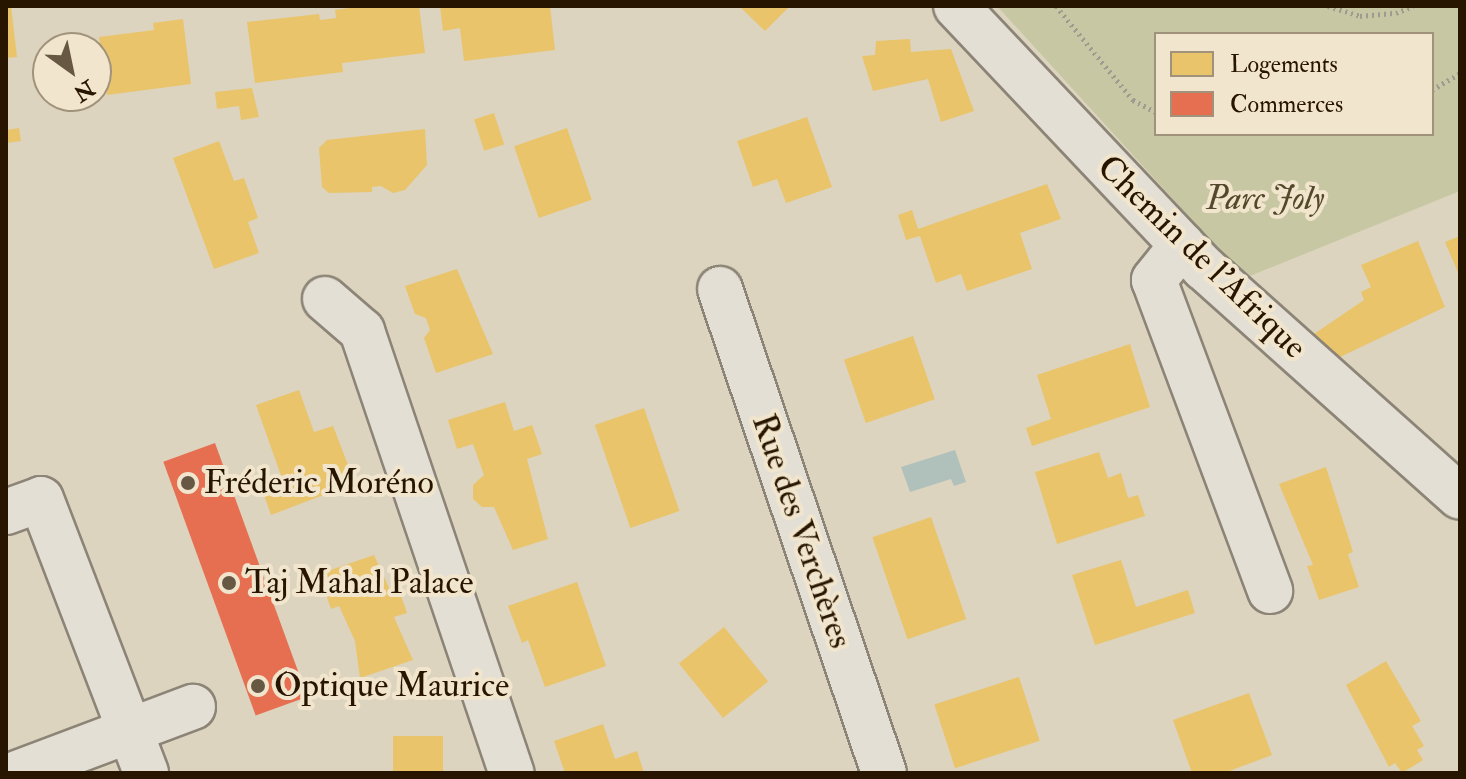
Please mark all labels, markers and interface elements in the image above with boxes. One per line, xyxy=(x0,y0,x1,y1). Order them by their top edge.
north arrow xyxy=(32,32,112,112)
legend xyxy=(1154,32,1434,136)
text: Logements xyxy=(1230,49,1338,80)
text: N xyxy=(68,73,100,108)
text: Commerces xyxy=(1230,89,1343,120)
street label: Chemin de l'Afrique xyxy=(1089,147,1315,367)
park label: Parc Joly xyxy=(1206,179,1324,219)
street label: Rue des Verchères xyxy=(743,409,861,653)
place label: Fréderic Moréno xyxy=(204,463,434,503)
marker: Fréderic Moréno xyxy=(179,474,197,492)
place label: Taj Mahal Palace xyxy=(245,563,473,603)
marker: Taj Mahal Palace xyxy=(220,574,238,592)
place label: Optique Maurice xyxy=(274,666,509,706)
marker: Optique Maurice xyxy=(249,677,267,695)

